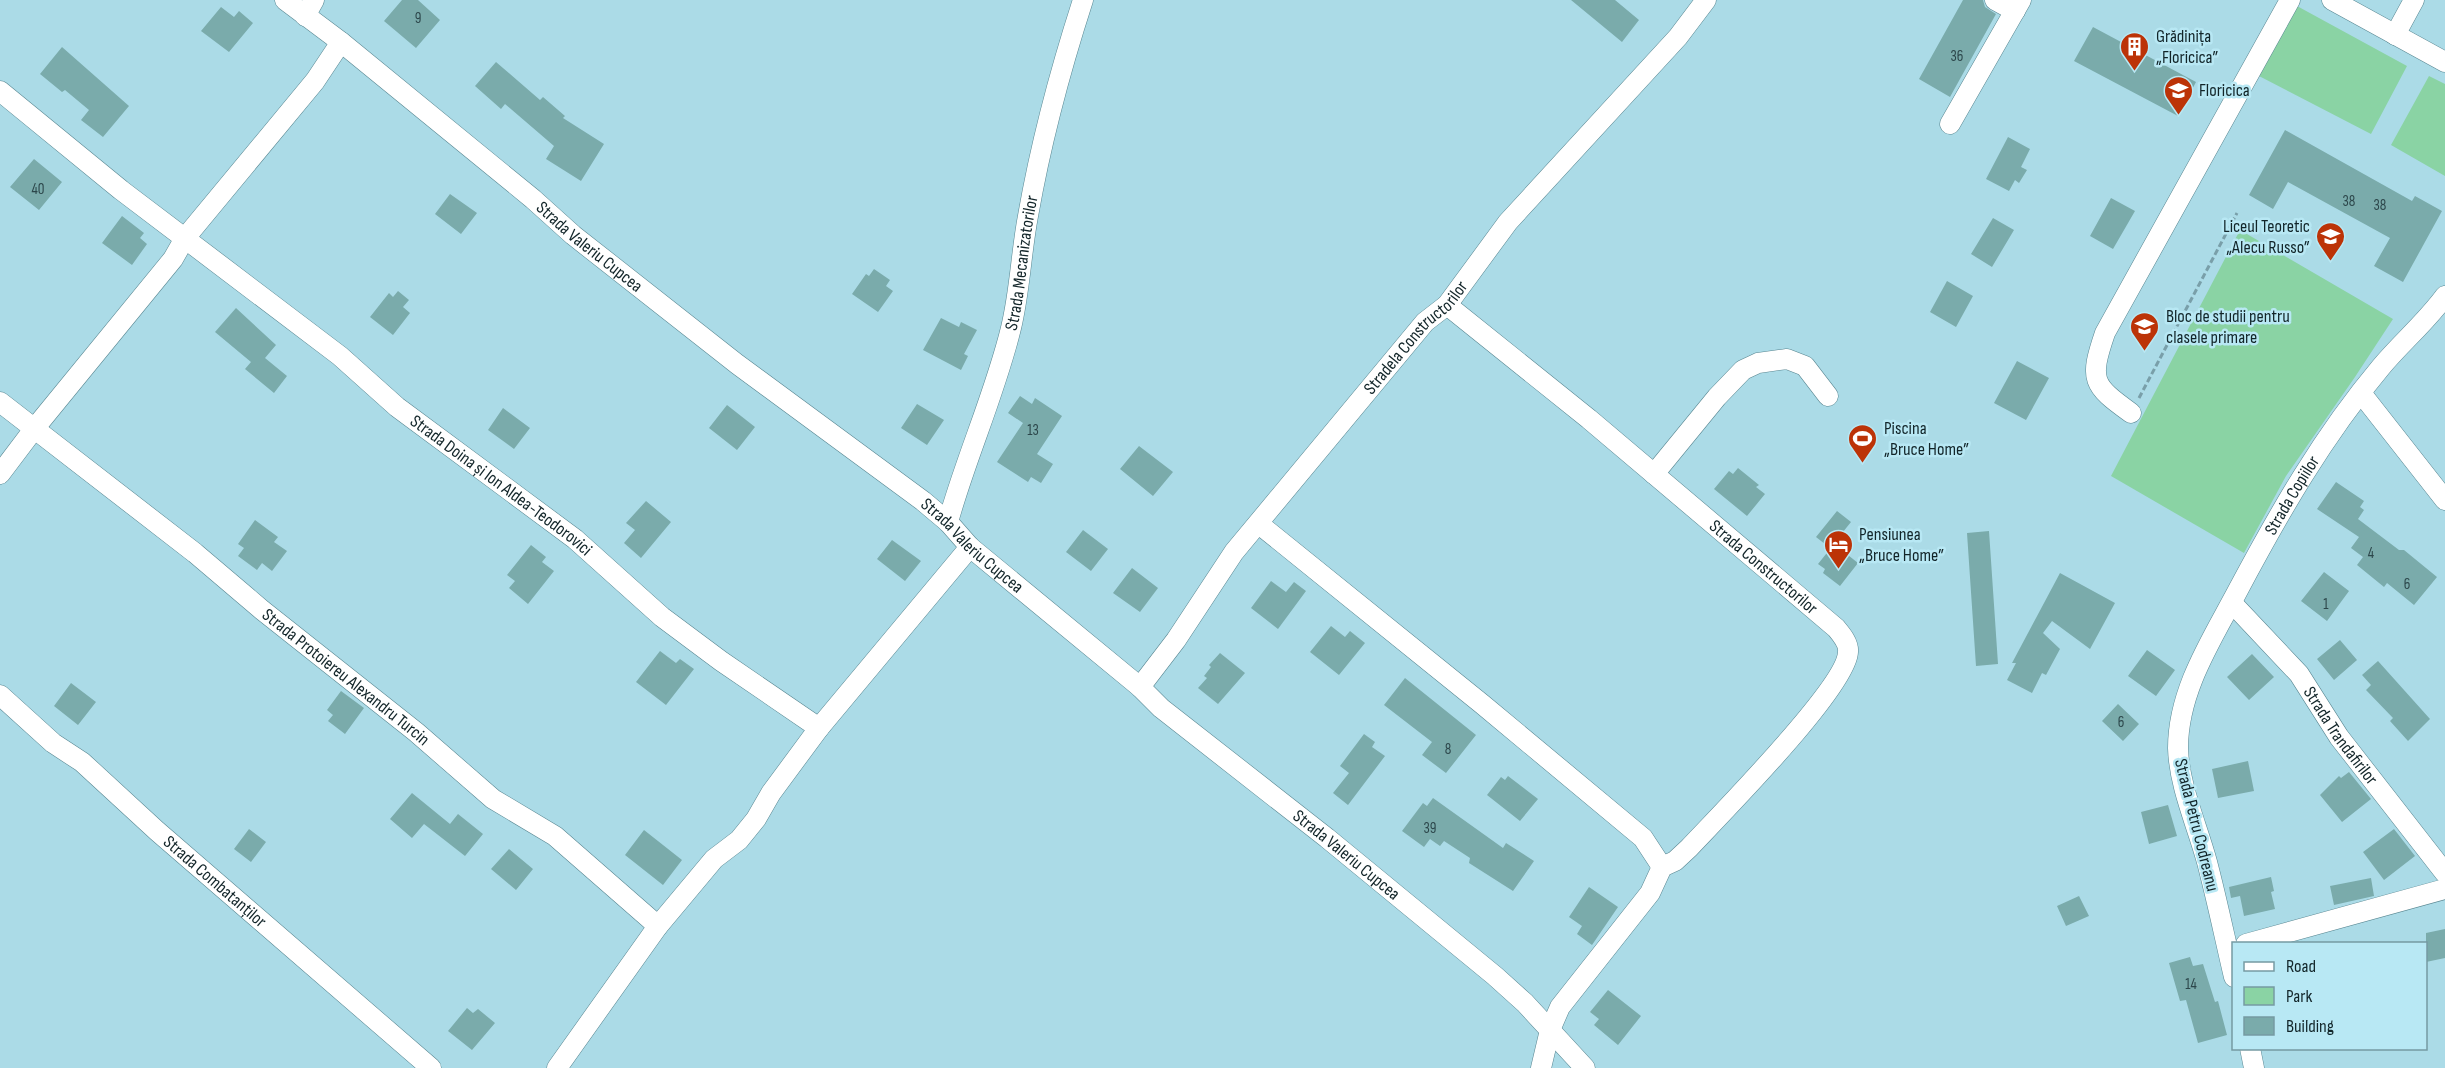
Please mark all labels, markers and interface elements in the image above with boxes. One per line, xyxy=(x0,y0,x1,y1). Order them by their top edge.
house number: 9 xyxy=(415,9,421,28)
place label: Grădinița „Floricica” xyxy=(2156,26,2219,68)
building icon: Grădinița „Floricica” xyxy=(2119,30,2151,72)
house number: 36 xyxy=(1951,47,1963,66)
school or university icon: Floricica xyxy=(2162,74,2194,116)
place label: Floricica xyxy=(2199,80,2250,101)
house number: 40 xyxy=(32,180,44,199)
house number: 38 xyxy=(2343,192,2355,211)
street label: Strada Mecanizatorilor xyxy=(1001,194,1043,333)
house number: 38 xyxy=(2374,196,2386,215)
street label: Strada Valeriu Cupcea xyxy=(532,197,647,297)
place label: Liceul Teoretic „Alecu Russo” xyxy=(2223,216,2310,258)
school or university icon: Liceul Teoretic „Alecu Russo” xyxy=(2315,220,2347,262)
street label: Stradela Constructorilor xyxy=(1359,277,1472,399)
place label: Bloc de studii pentru clasele primare xyxy=(2166,306,2290,348)
school or university icon: Bloc de studii pentru clasele primare xyxy=(2129,310,2161,352)
street label: Strada Doina și Ion Aldea-Teodorovici xyxy=(406,411,596,560)
place label: Piscina „Bruce Home” xyxy=(1884,418,1969,460)
house number: 13 xyxy=(1027,421,1039,440)
sports icon: Piscina „Bruce Home” xyxy=(1847,422,1879,464)
street label: Strada Copiilor xyxy=(2260,452,2324,539)
street label: Strada Valeriu Cupcea xyxy=(917,494,1028,598)
street label: Strada Constructorilor xyxy=(1705,516,1822,619)
place label: Pensiunea „Bruce Home” xyxy=(1859,524,1944,566)
hotel icon: Pensiunea „Bruce Home” xyxy=(1822,528,1854,570)
house number: 4 xyxy=(2368,544,2374,563)
house number: 6 xyxy=(2404,575,2410,594)
house number: 1 xyxy=(2323,595,2329,614)
street label: Strada Protoiereu Alexandru Turcin xyxy=(258,604,434,750)
street label: Strada Trandafirilor xyxy=(2299,683,2382,789)
house number: 6 xyxy=(2118,713,2124,732)
house number: 8 xyxy=(1445,740,1451,759)
street label: Strada Petru Codreanu xyxy=(2170,757,2223,894)
street label: Strada Valeriu Cupcea xyxy=(1289,806,1404,905)
house number: 39 xyxy=(1424,819,1436,838)
street label: Strada Combatanților xyxy=(159,831,271,932)
legend xyxy=(2232,942,2427,1050)
text: Road xyxy=(2286,956,2316,977)
house number: 14 xyxy=(2185,975,2197,994)
text: Park xyxy=(2286,986,2312,1007)
text: Building xyxy=(2286,1016,2334,1037)

